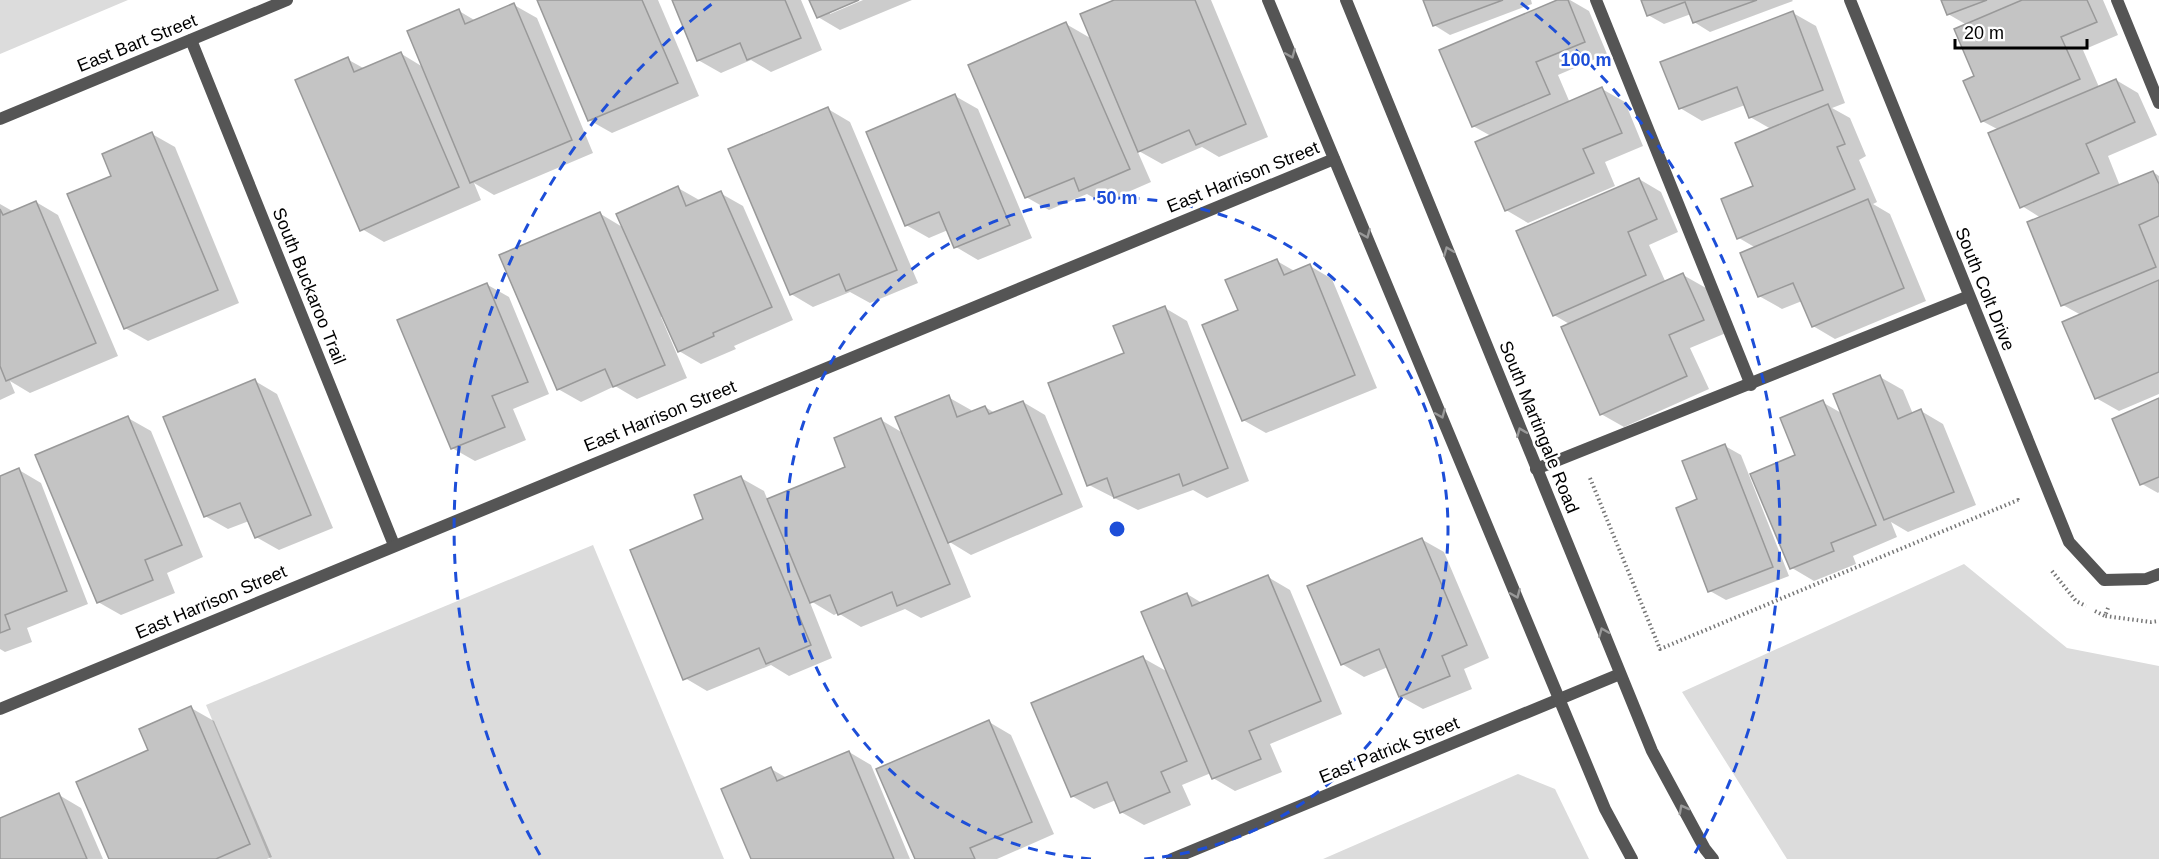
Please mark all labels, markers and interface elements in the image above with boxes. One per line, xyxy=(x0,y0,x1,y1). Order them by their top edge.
street label: East Bart Street xyxy=(74,10,200,76)
scale bar xyxy=(1955,12,2087,50)
text: 20 m xyxy=(1964,23,2004,43)
one-way arrow xyxy=(1284,48,1296,59)
text: 100 m xyxy=(1560,50,1612,70)
street label: East Harrison Street xyxy=(1164,137,1322,217)
text: 50 m xyxy=(1096,188,1138,208)
street label: South Buckaroo Trail xyxy=(268,205,350,367)
street label: South Colt Drive xyxy=(1951,224,2019,354)
one-way arrow xyxy=(1359,228,1371,239)
one-way arrow xyxy=(1443,246,1455,257)
street label: South Martingale Road xyxy=(1495,338,1583,516)
street label: East Harrison Street xyxy=(581,376,739,456)
one-way arrow xyxy=(1434,408,1446,419)
one-way arrow xyxy=(1516,427,1528,438)
centre of rings xyxy=(1107,519,1127,539)
street label: East Harrison Street xyxy=(133,561,289,643)
one-way arrow xyxy=(1509,588,1521,599)
one-way arrow xyxy=(1598,627,1610,638)
street label: East Patrick Street xyxy=(1316,713,1462,787)
one-way arrow xyxy=(1679,804,1691,815)

